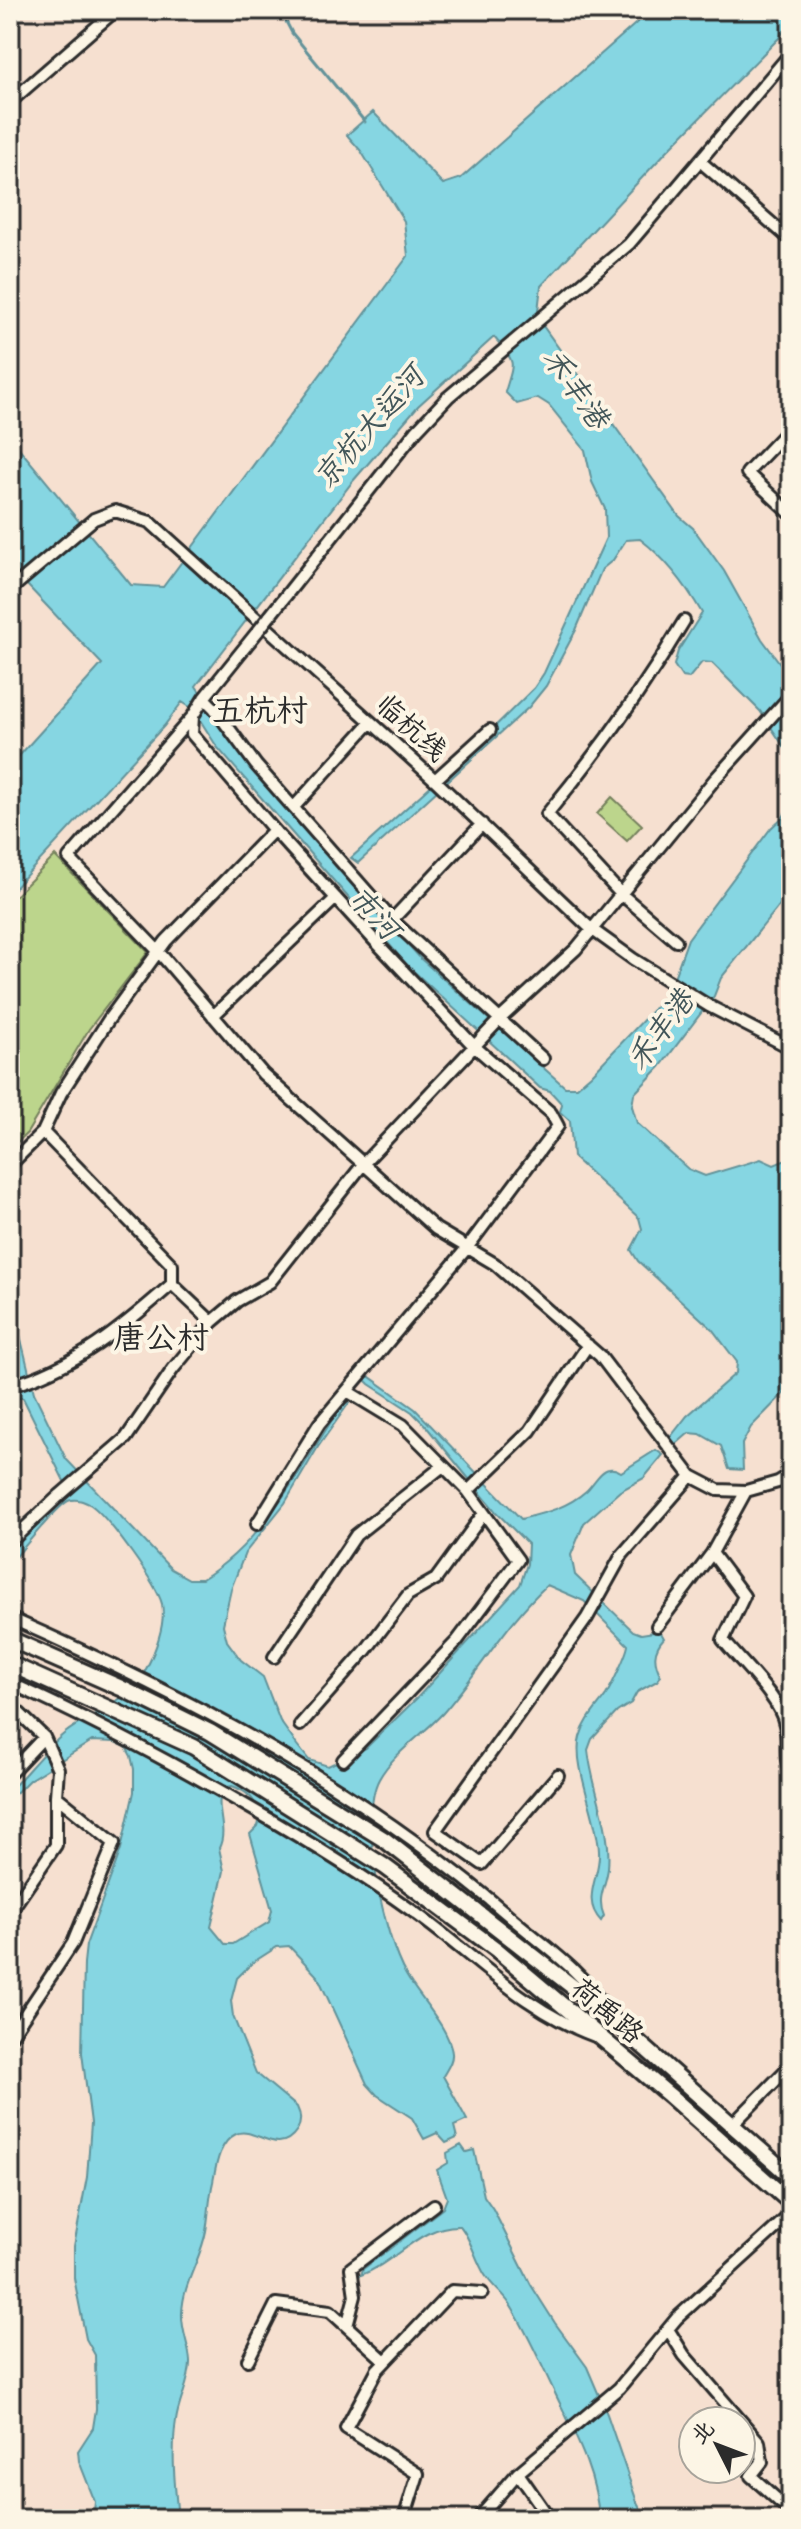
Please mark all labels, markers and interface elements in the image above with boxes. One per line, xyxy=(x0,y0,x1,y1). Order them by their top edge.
water label: 禾丰港 xyxy=(533,341,618,439)
water label: 京杭大运河 xyxy=(306,355,437,497)
street label: 临杭线 xyxy=(367,687,454,771)
district label: 五杭村 xyxy=(212,691,308,733)
water label: 市河 xyxy=(338,879,411,953)
water label: 禾丰港 xyxy=(619,981,706,1079)
district label: 唐公村 xyxy=(113,1318,209,1360)
street label: 荷禹路 xyxy=(562,1971,650,2053)
north arrow xyxy=(677,2405,757,2485)
text: 北 xyxy=(686,2415,721,2451)

